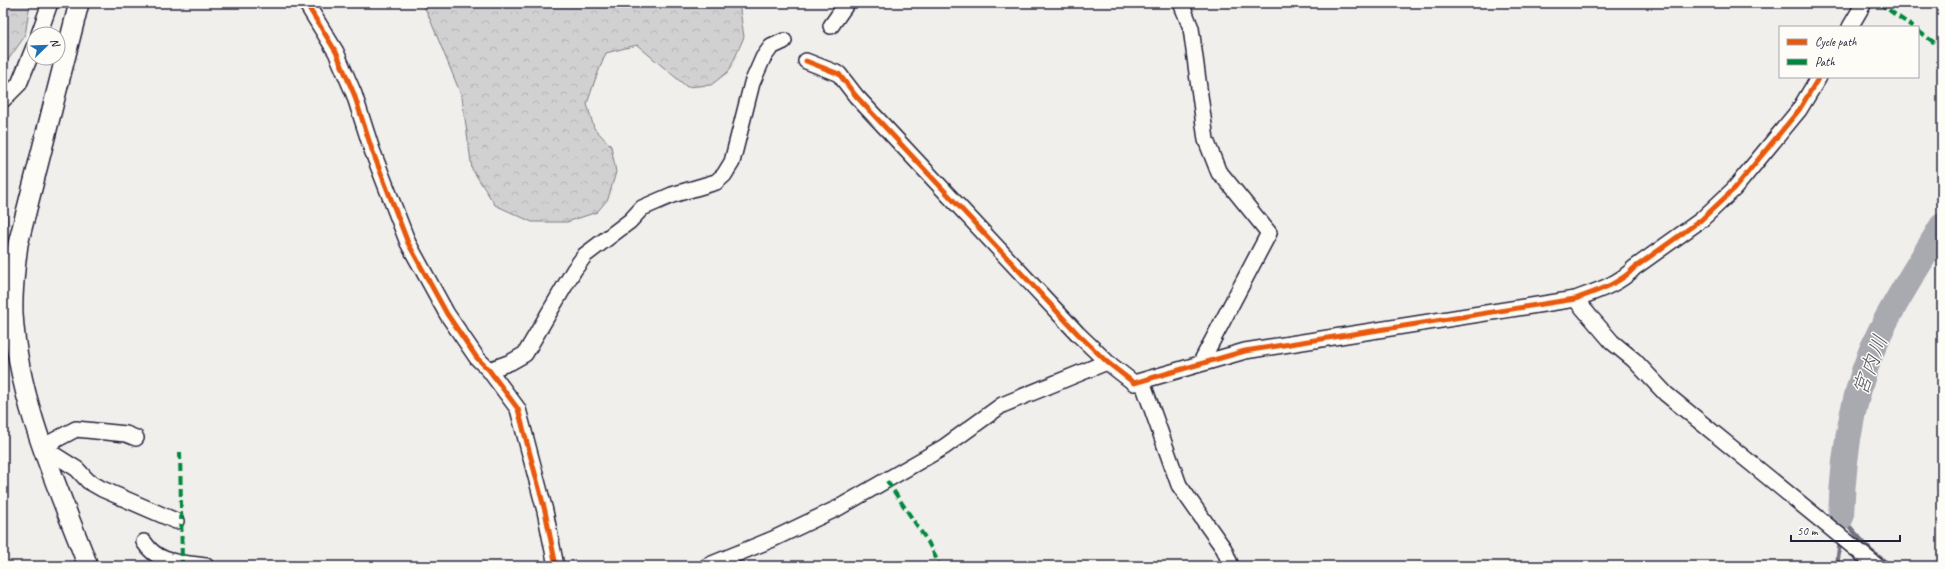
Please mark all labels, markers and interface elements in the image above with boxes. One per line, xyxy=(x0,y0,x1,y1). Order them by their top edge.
north arrow xyxy=(26,26,66,66)
legend xyxy=(1779,26,1919,78)
text: Cycle path xyxy=(1815,34,1857,50)
text: N xyxy=(47,36,64,50)
text: Path xyxy=(1815,54,1835,70)
water label: 宮内川 xyxy=(1847,331,1893,399)
scale bar xyxy=(1791,517,1900,543)
text: 50 m xyxy=(1797,523,1819,539)

